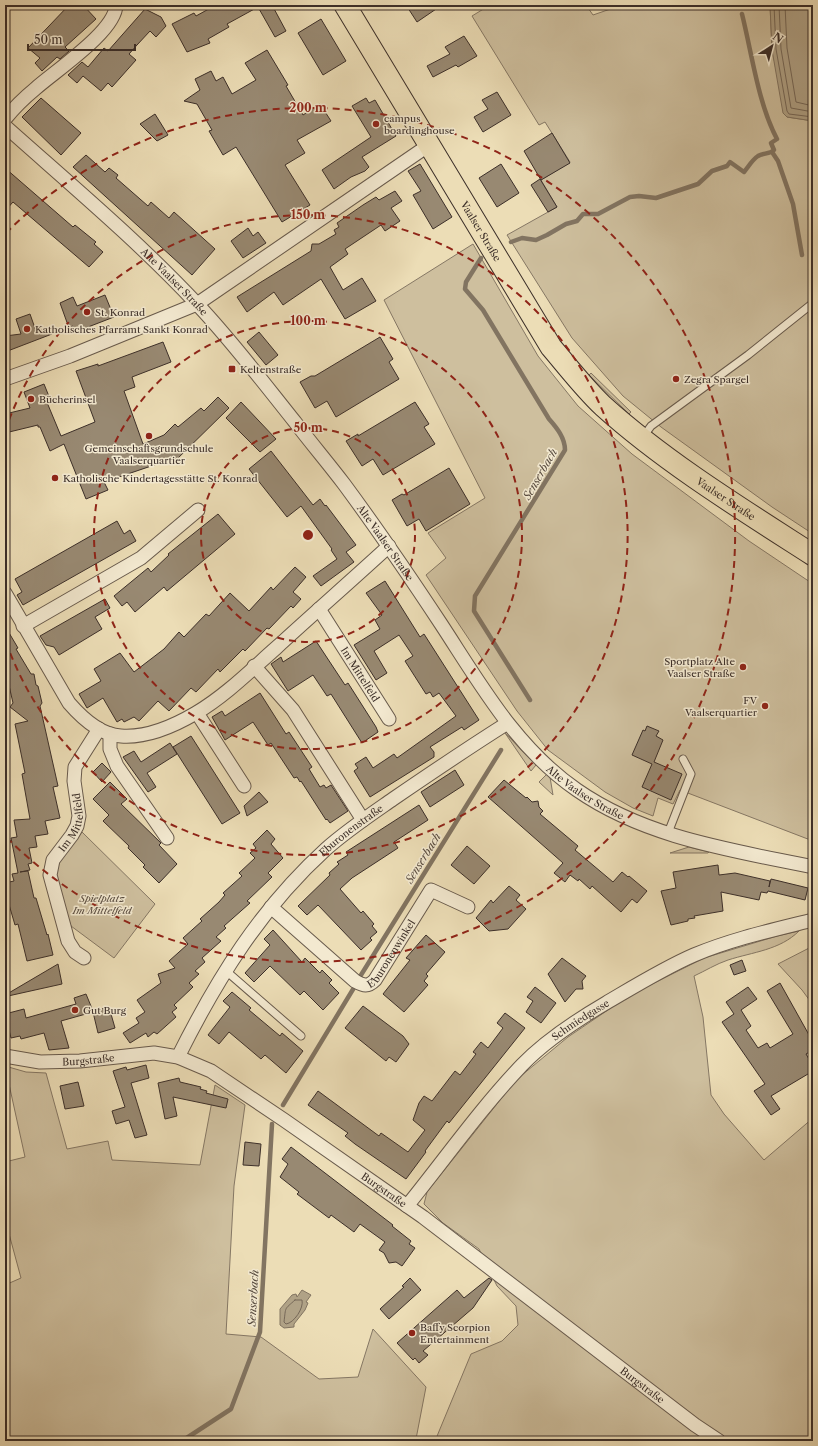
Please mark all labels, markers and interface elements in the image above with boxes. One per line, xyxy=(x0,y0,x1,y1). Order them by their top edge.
scale bar xyxy=(28,26,135,52)
north arrow xyxy=(752,26,792,66)
text: N xyxy=(770,29,786,47)
text: 50 m xyxy=(34,32,63,47)
text: 200 m xyxy=(289,100,327,115)
place label: campus boardinghouse xyxy=(384,112,455,137)
marker: campus boardinghouse xyxy=(371,119,381,129)
street label: Vaalser Straße xyxy=(457,198,504,264)
text: 150 m xyxy=(291,207,325,222)
street label: Alte Vaalser Straße xyxy=(137,245,211,319)
place label: St. Konrad xyxy=(95,306,145,319)
marker: St. Konrad xyxy=(82,307,92,317)
text: 100 m xyxy=(290,313,326,328)
place label: Katholisches Pfarramt Sankt Konrad xyxy=(35,323,208,336)
marker: Katholisches Pfarramt Sankt Konrad xyxy=(22,324,32,334)
place label: Keltenstraße xyxy=(240,363,302,376)
marker: Keltenstraße xyxy=(227,364,237,374)
place label: Zegra Spargel xyxy=(684,373,749,386)
marker: Zegra Spargel xyxy=(671,374,681,384)
place label: Bücherinsel xyxy=(39,393,96,406)
marker: Bücherinsel xyxy=(26,394,36,404)
text: 50 m xyxy=(293,420,323,435)
marker: Gemeinschaftsgrundschule Vaalserquartier xyxy=(144,431,154,441)
place label: Gemeinschaftsgrundschule Vaalserquartier xyxy=(85,442,214,467)
water label: Senserbach xyxy=(519,446,560,503)
place label: Katholische Kindertagesstätte St. Konrad xyxy=(63,472,258,485)
marker: Katholische Kindertagesstätte St. Konrad xyxy=(50,473,60,483)
street label: Vaalser Straße xyxy=(693,474,758,523)
street label: Alte Vaalser Straße xyxy=(353,501,416,584)
centre of rings xyxy=(301,528,315,542)
street label: Im Mittelfeld xyxy=(338,644,382,704)
place label: Sportplatz Alte Vaalser Straße xyxy=(664,655,735,680)
marker: Sportplatz Alte Vaalser Straße xyxy=(738,662,748,672)
place label: FV Vaalserquartier xyxy=(684,694,758,719)
marker: FV Vaalserquartier xyxy=(760,701,770,711)
street label: Alte Vaalser Straße xyxy=(543,762,626,823)
street label: Im Mittelfeld xyxy=(56,792,86,855)
street label: Eburonenstraße xyxy=(316,802,386,859)
water label: Senserbach xyxy=(402,830,444,887)
park label: Spielplatz Im Mittelfeld xyxy=(71,892,133,917)
street label: Eburonenwinkel xyxy=(365,917,418,991)
street label: Schmiedgasse xyxy=(549,996,612,1044)
place label: Gut Burg xyxy=(83,1004,127,1017)
marker: Gut Burg xyxy=(70,1005,80,1015)
street label: Burgstraße xyxy=(62,1051,116,1068)
street label: Burgstraße xyxy=(358,1170,409,1211)
water label: Senserbach xyxy=(244,1269,261,1328)
place label: Baffy Scorpion Entertainment xyxy=(420,1321,491,1346)
marker: Baffy Scorpion Entertainment xyxy=(407,1328,417,1338)
street label: Burgstraße xyxy=(618,1364,667,1407)

